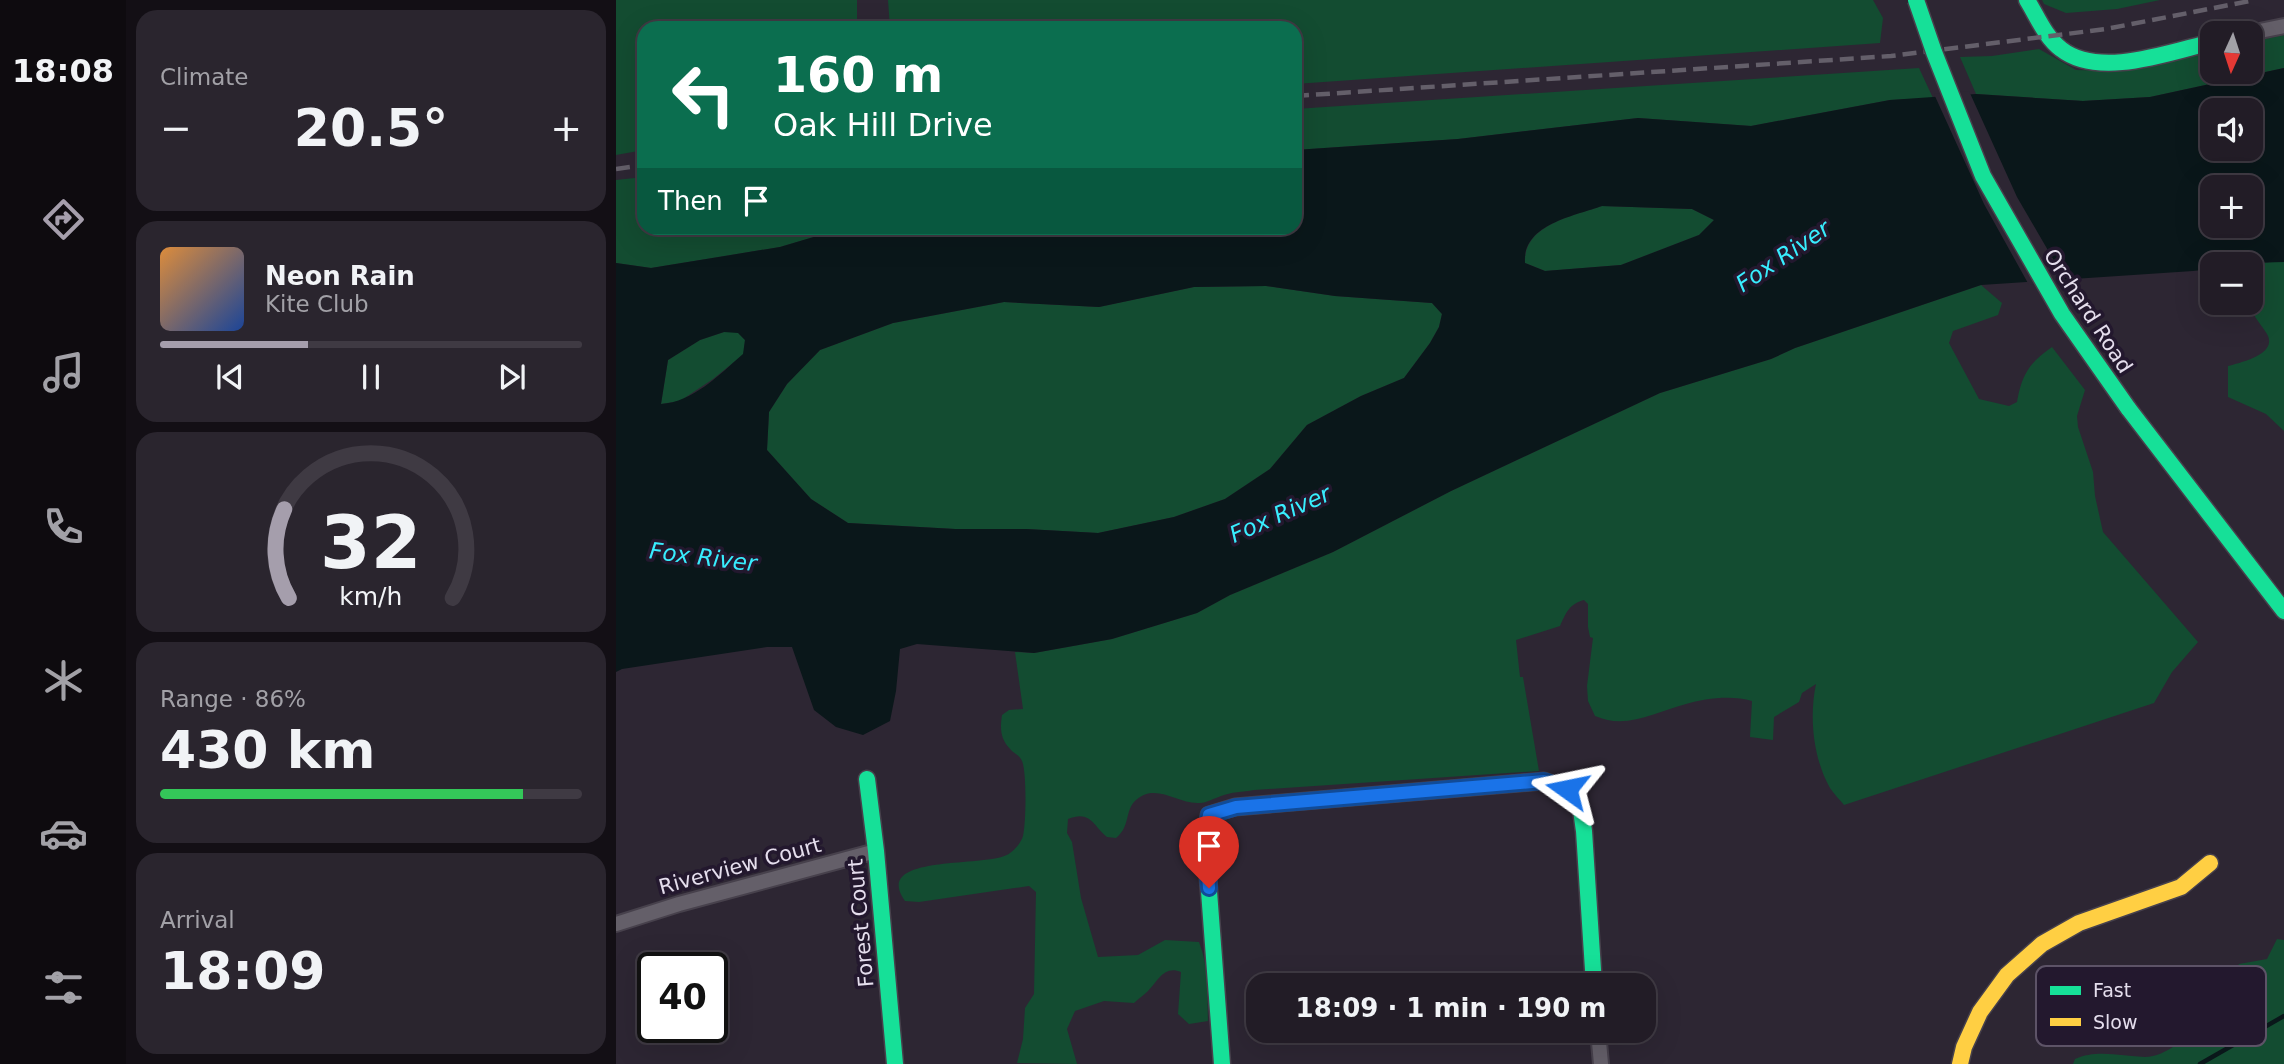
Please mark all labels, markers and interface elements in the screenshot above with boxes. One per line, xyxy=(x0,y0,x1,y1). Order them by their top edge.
north arrow xyxy=(2200,21,2263,84)
map controls xyxy=(2200,21,2263,315)
text: 160 m xyxy=(773,47,943,104)
icon: left xyxy=(658,49,749,140)
text: 18:08 xyxy=(12,52,114,90)
text: Climate xyxy=(160,64,249,90)
text: 20.5° xyxy=(294,98,448,158)
button: sound xyxy=(2200,98,2263,161)
text: − xyxy=(160,106,192,150)
text: + xyxy=(550,106,582,150)
text: Oak Hill Drive xyxy=(773,106,993,144)
button: + xyxy=(2200,175,2263,238)
icon: arrive xyxy=(737,182,775,220)
text: Then xyxy=(658,186,723,216)
icon: directions xyxy=(39,195,88,244)
water label: Fox River xyxy=(1731,214,1836,297)
street label: Orchard Road xyxy=(2039,244,2137,378)
button: − xyxy=(2200,252,2263,315)
text: Neon Rain xyxy=(265,261,415,291)
text: Kite Club xyxy=(265,291,369,317)
icon: music xyxy=(39,348,88,397)
icon: previous xyxy=(211,358,249,396)
icon: pause xyxy=(352,358,390,396)
icon: next xyxy=(493,358,531,396)
water label: Fox River xyxy=(1225,480,1336,548)
text: 32 xyxy=(320,500,422,585)
icon: phone xyxy=(39,502,88,551)
water label: Fox River xyxy=(648,538,760,577)
text: km/h xyxy=(339,582,403,611)
icon: climate xyxy=(39,656,88,705)
text: Range · 86% xyxy=(160,686,306,712)
text: 430 km xyxy=(160,720,375,780)
position arrow xyxy=(1530,752,1604,826)
icon: car xyxy=(39,809,88,858)
pin xyxy=(1179,816,1239,888)
icon: arrive xyxy=(1190,827,1228,865)
street label: Riverview Court xyxy=(656,833,824,899)
street label: Forest Court xyxy=(843,858,879,988)
text: Arrival xyxy=(160,907,235,933)
text: 18:09 xyxy=(160,941,326,1001)
speed limit sign: 40 xyxy=(637,952,728,1043)
icon: filters xyxy=(39,963,88,1012)
legend xyxy=(2036,966,2266,1046)
text: Fast xyxy=(2093,979,2131,1001)
text: 18:09 · 1 min · 190 m xyxy=(1296,993,1606,1023)
text: Slow xyxy=(2093,1011,2138,1033)

